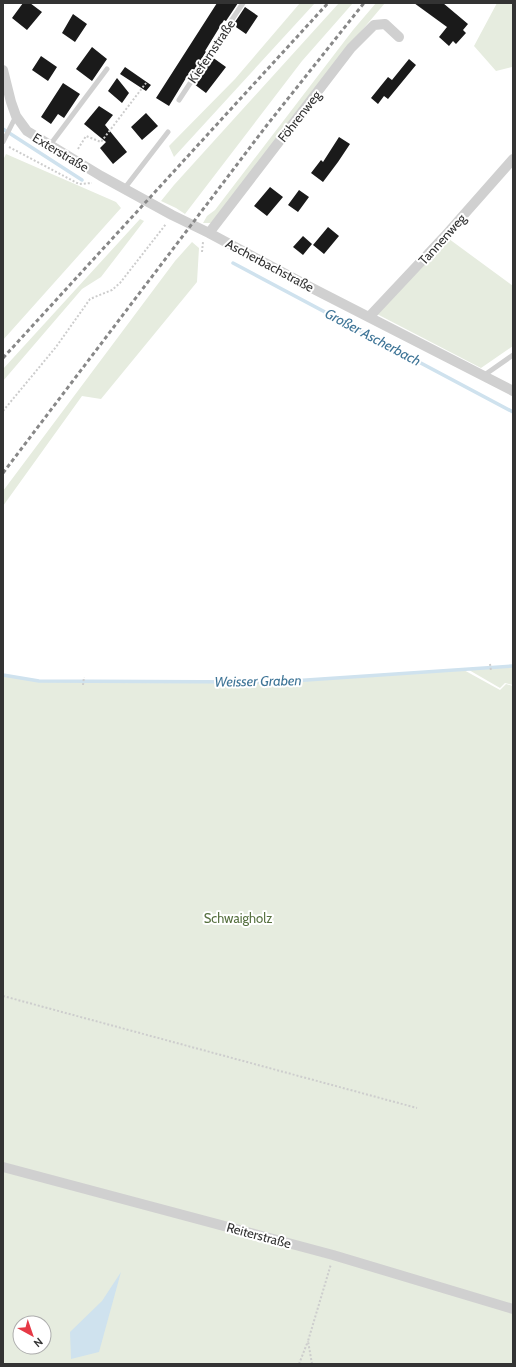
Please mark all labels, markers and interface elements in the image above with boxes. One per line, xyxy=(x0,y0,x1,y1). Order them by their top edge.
street label: Kiefernstraße xyxy=(184,16,238,86)
street label: Föhrenweg xyxy=(274,87,324,145)
street label: Exterstraße xyxy=(30,129,92,175)
street label: Tannenweg xyxy=(415,210,469,268)
street label: Ascherbachstraße xyxy=(223,235,317,295)
water label: Großer Ascherbach xyxy=(322,304,424,370)
water label: Weisser Graben xyxy=(214,671,302,691)
park label: Schwaigholz xyxy=(204,910,272,926)
street label: Reiterstraße xyxy=(225,1219,293,1251)
north arrow xyxy=(12,1315,52,1355)
text: N xyxy=(31,1335,46,1351)

